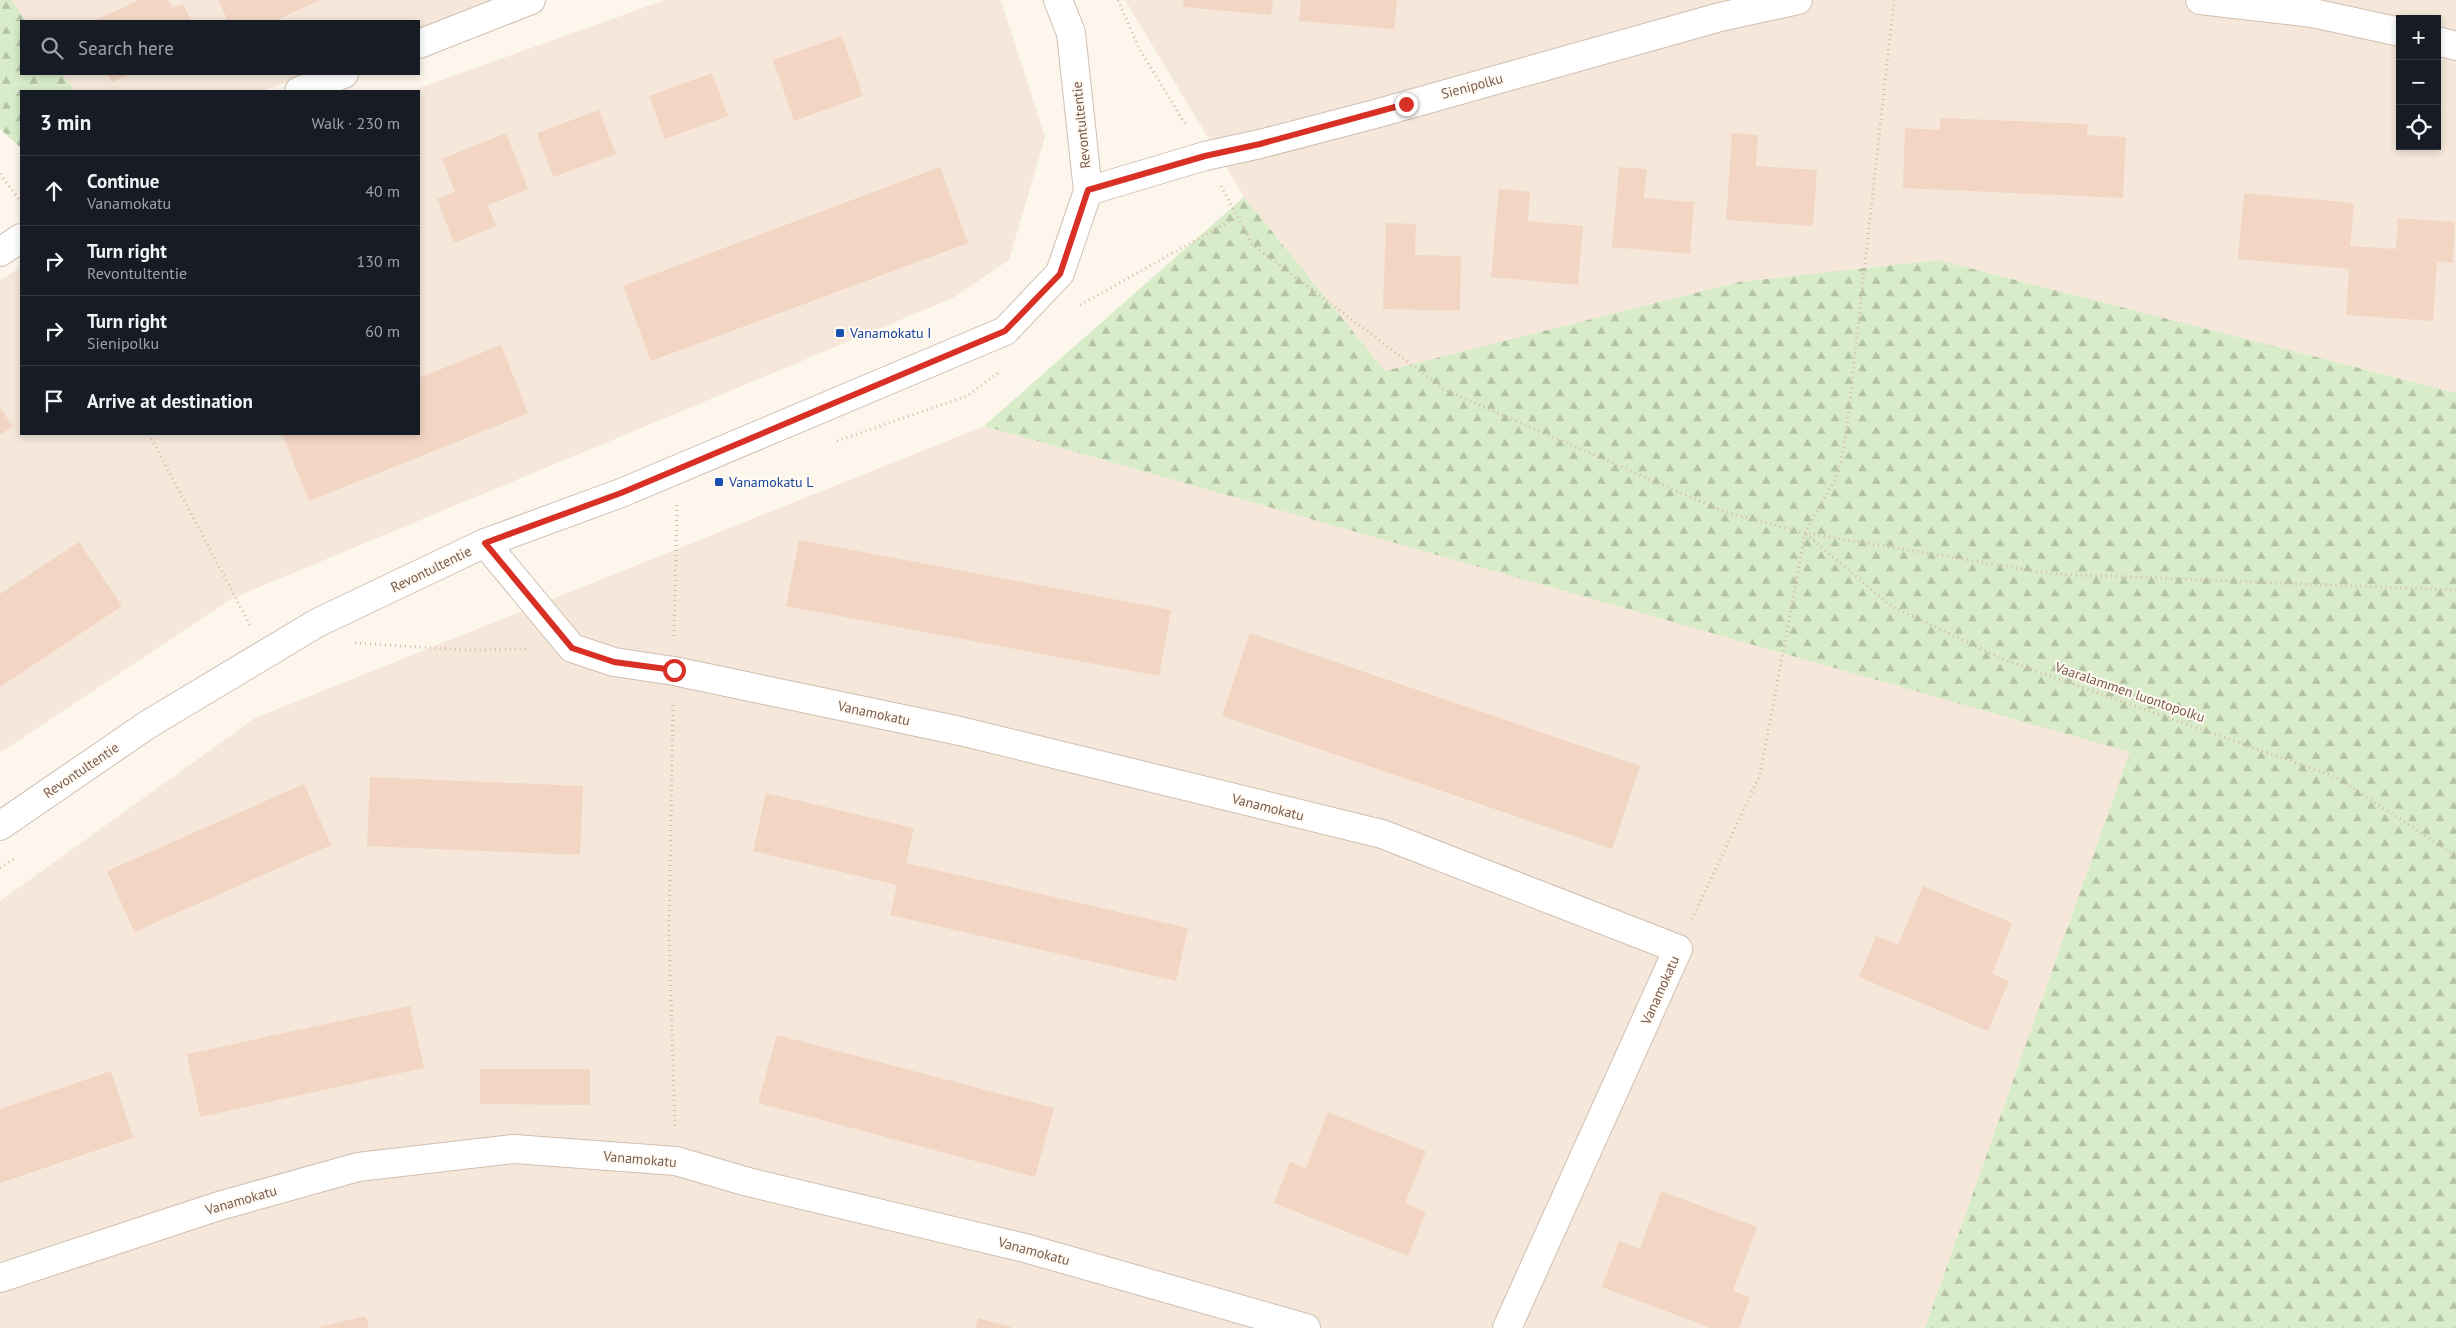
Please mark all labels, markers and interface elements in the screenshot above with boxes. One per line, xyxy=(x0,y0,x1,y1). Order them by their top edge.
map controls xyxy=(2396,15,2441,150)
button: + xyxy=(2396,15,2441,60)
search box xyxy=(20,20,420,75)
icon: search xyxy=(38,34,66,62)
text: Search here xyxy=(78,36,174,60)
button: − xyxy=(2396,60,2441,105)
street label: Sienipolku xyxy=(1439,69,1505,103)
street label: Revontultentie xyxy=(1067,81,1095,169)
route end xyxy=(1395,93,1418,116)
button: locate xyxy=(2396,105,2441,150)
text: 3 min xyxy=(40,109,91,136)
text: Walk · 230 m xyxy=(311,113,400,133)
text: Continue xyxy=(87,169,159,193)
icon: ahead xyxy=(40,177,68,205)
text: 40 m xyxy=(365,181,400,201)
text: Vanamokatu xyxy=(87,193,171,213)
text: Turn right xyxy=(87,239,167,263)
icon: right xyxy=(40,247,68,275)
text: 130 m xyxy=(357,251,400,271)
text: Revontultentie xyxy=(87,263,187,283)
text: Turn right xyxy=(87,309,167,333)
icon: right xyxy=(40,317,68,345)
text: 60 m xyxy=(365,321,400,341)
place label: Vanamokatu I xyxy=(849,324,931,342)
marker: Vanamokatu I xyxy=(834,327,846,339)
text: Sienipolku xyxy=(87,333,159,353)
icon: arrive xyxy=(40,387,68,415)
text: Arrive at destination xyxy=(87,389,253,413)
place label: Vanamokatu L xyxy=(728,473,814,491)
marker: Vanamokatu L xyxy=(713,476,725,488)
street label: Revontultentie xyxy=(388,542,474,596)
street label: Vaaralammen luontopolku xyxy=(2052,658,2207,726)
route start xyxy=(663,659,686,682)
street label: Vanamokatu xyxy=(835,696,912,729)
street label: Revontultentie xyxy=(40,738,122,802)
street label: Vanamokatu xyxy=(1229,789,1306,825)
street label: Vanamokatu xyxy=(1636,953,1683,1028)
street label: Vanamokatu xyxy=(602,1147,677,1171)
street label: Vanamokatu xyxy=(202,1181,279,1219)
street label: Vanamokatu xyxy=(995,1233,1072,1269)

